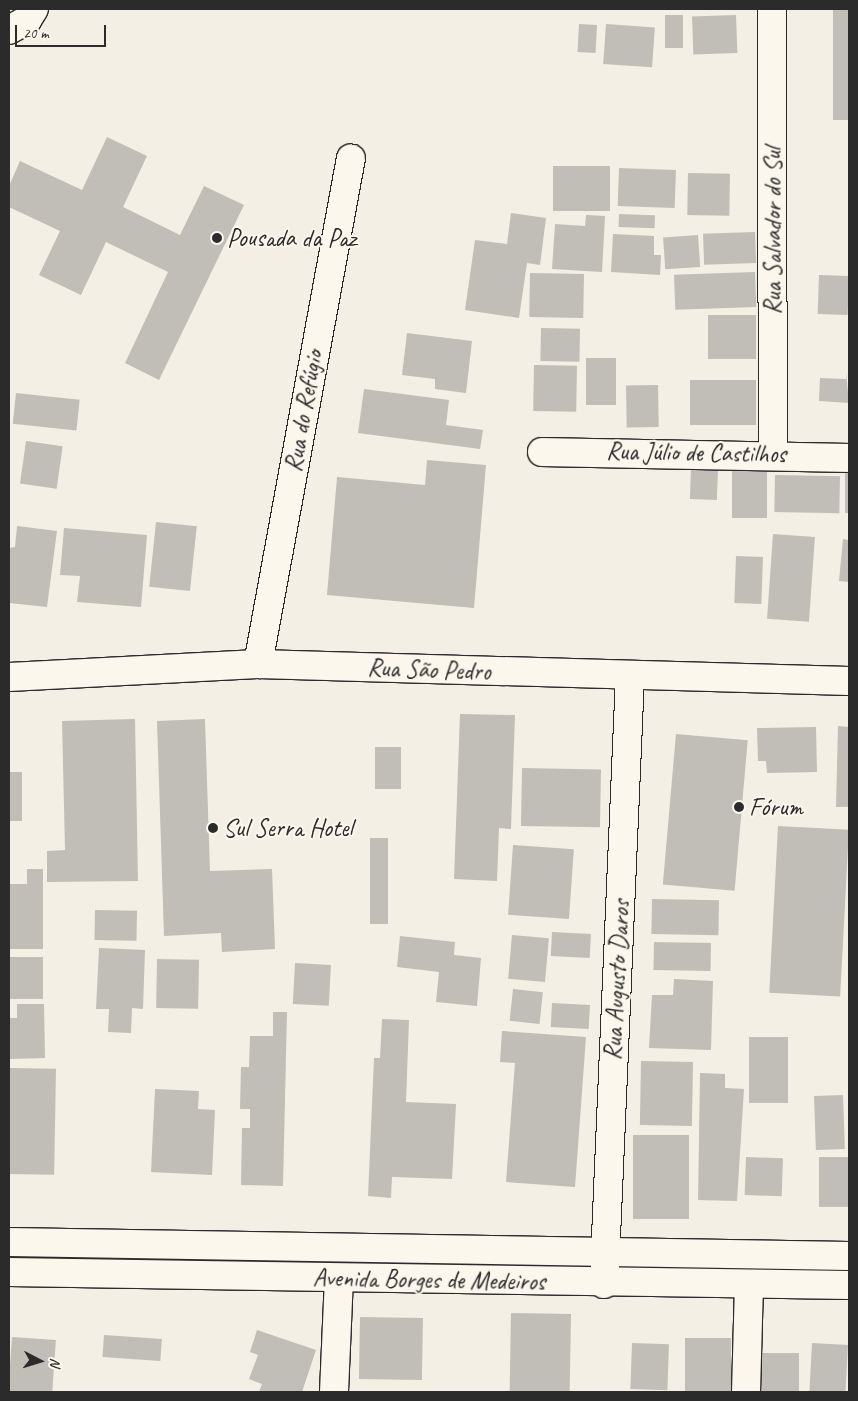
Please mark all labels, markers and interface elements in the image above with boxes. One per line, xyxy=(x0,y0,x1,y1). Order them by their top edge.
scale bar xyxy=(18,15,109,47)
text: 20 m xyxy=(23,24,49,43)
street label: Rua Salvador do Sul xyxy=(758,147,788,315)
place label: Pousada da Paz xyxy=(227,223,358,253)
marker: Pousada da Paz xyxy=(211,232,223,244)
street label: Rua do Refúgio xyxy=(279,348,329,474)
street label: Rua Júlio de Castilhos xyxy=(606,436,786,470)
street label: Rua São Pedro xyxy=(367,653,491,687)
place label: Fórum xyxy=(749,792,803,822)
marker: Fórum xyxy=(733,801,745,813)
place label: Sul Serra Hotel xyxy=(223,813,352,843)
marker: Sul Serra Hotel xyxy=(207,822,219,834)
street label: Rua Augusto Daros xyxy=(598,899,636,1061)
street label: Avenida Borges de Medeiros xyxy=(313,1263,545,1297)
north arrow xyxy=(15,1336,65,1386)
text: N xyxy=(47,1357,64,1367)

